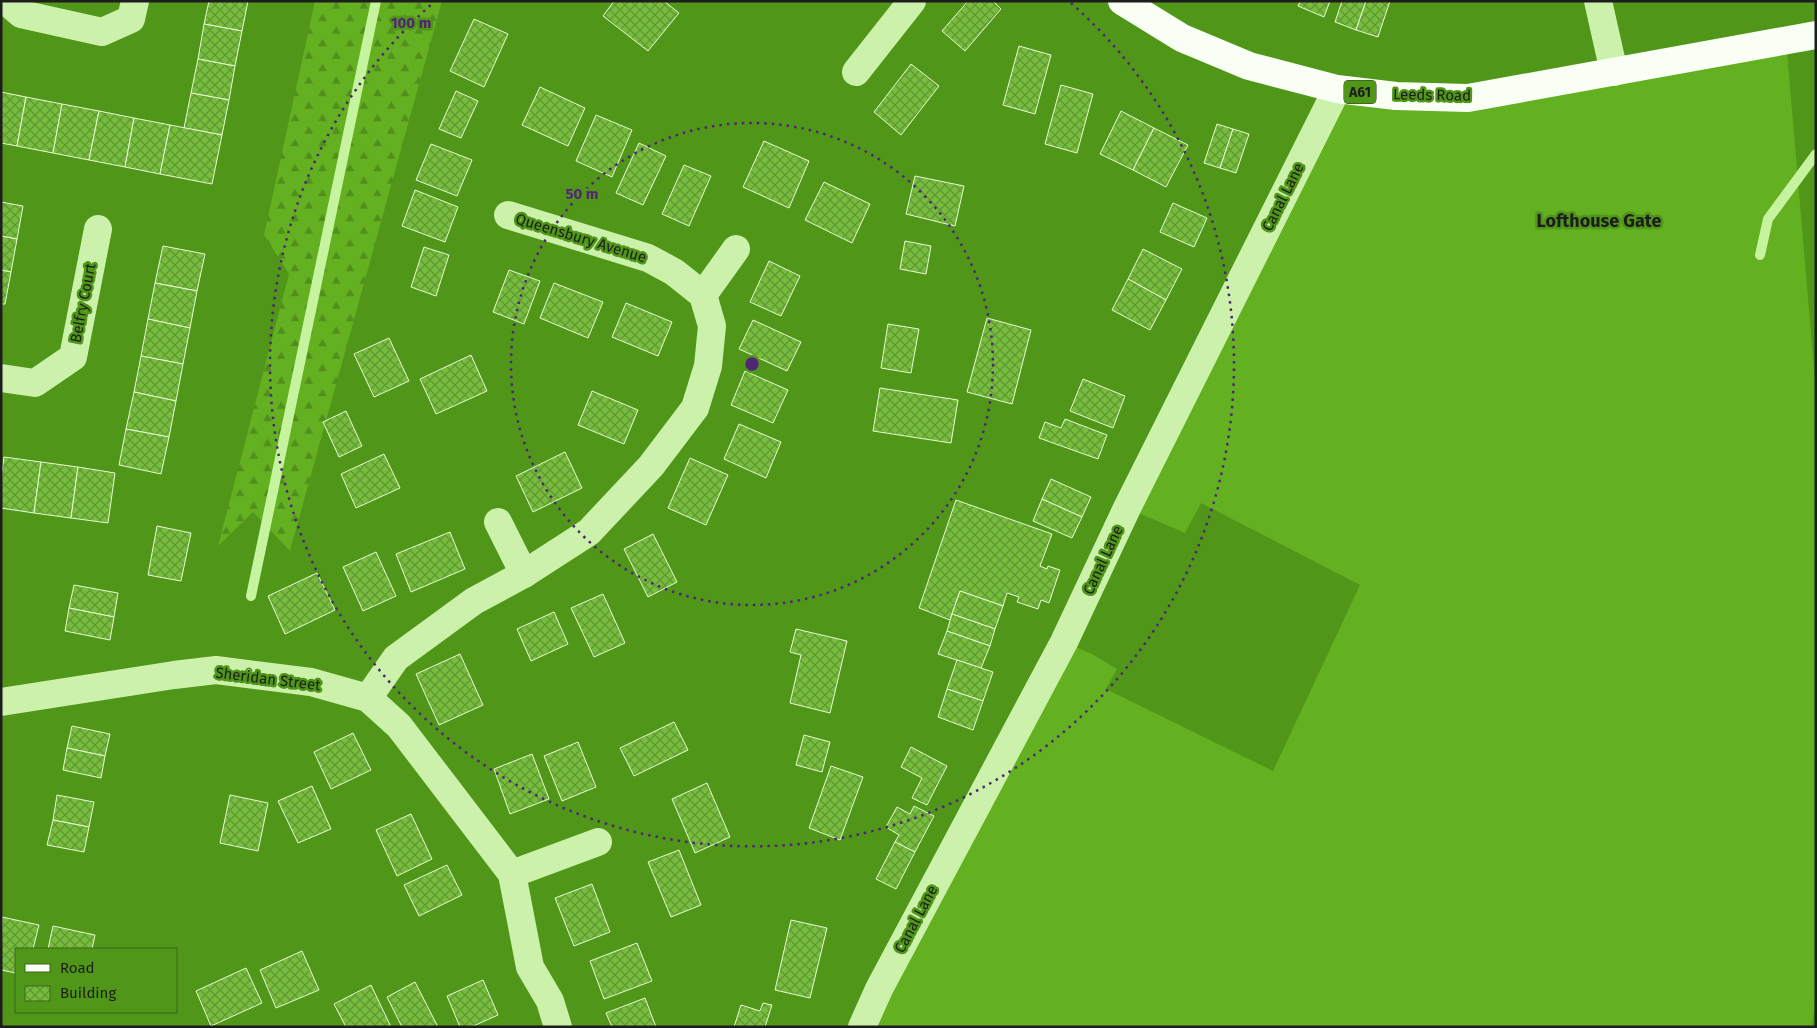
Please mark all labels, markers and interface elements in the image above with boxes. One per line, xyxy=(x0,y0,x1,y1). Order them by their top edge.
text: 100 m xyxy=(391,14,431,32)
road number: A61 xyxy=(1344,80,1376,104)
street label: Leeds Road xyxy=(1393,85,1471,105)
street label: Canal Lane xyxy=(1258,160,1308,234)
text: 50 m xyxy=(565,185,599,203)
street label: Queensbury Avenue xyxy=(513,210,649,266)
district label: Lofthouse Gate xyxy=(1537,210,1661,232)
street label: Belfry Court xyxy=(66,261,100,344)
centre of rings xyxy=(743,355,761,373)
street label: Canal Lane xyxy=(1079,523,1127,597)
street label: Sheridan Street xyxy=(214,664,322,694)
street label: Canal Lane xyxy=(891,882,941,956)
legend xyxy=(15,948,178,1013)
text: Road xyxy=(60,959,95,977)
text: Building xyxy=(60,984,116,1002)

